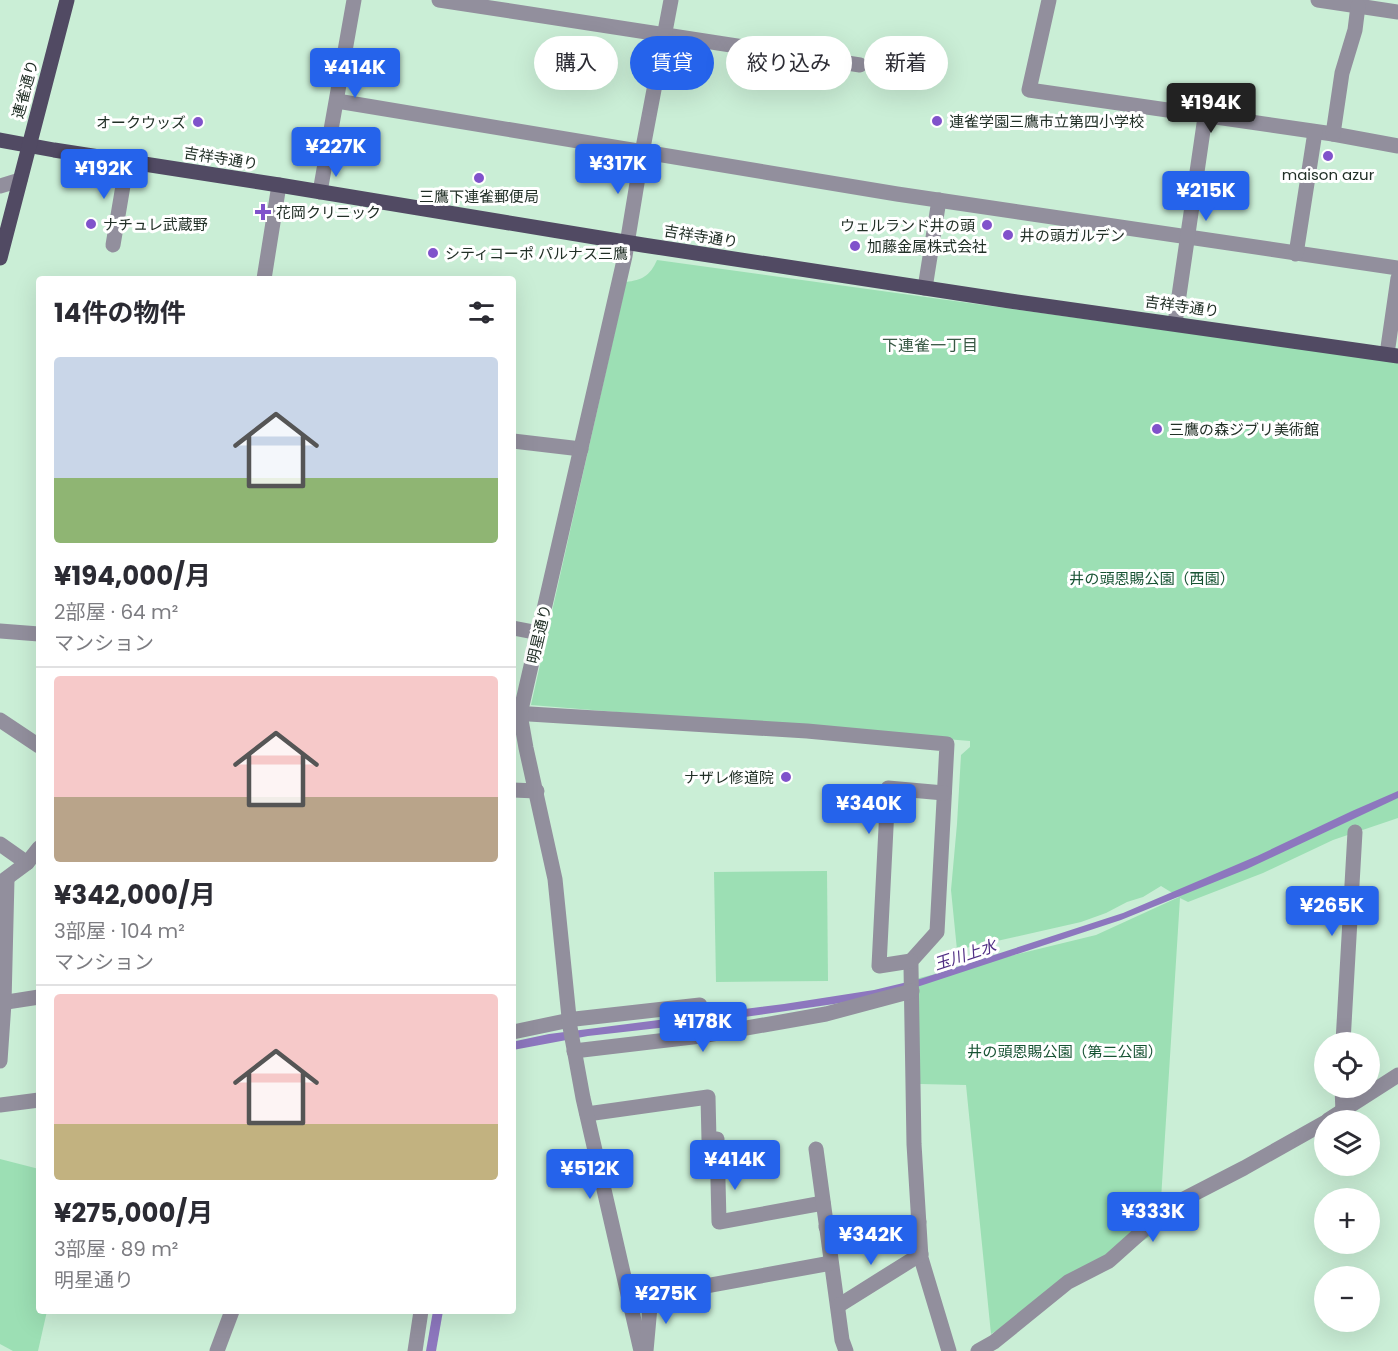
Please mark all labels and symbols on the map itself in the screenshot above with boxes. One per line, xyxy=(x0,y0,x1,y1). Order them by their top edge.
pin: ¥414K xyxy=(313,48,397,99)
street label: 連雀通り xyxy=(7,57,43,121)
pin: ¥194K xyxy=(1169,83,1253,134)
place label: 連雀学園三鷹市立第四小学校 xyxy=(949,111,1144,132)
place label: オークウッズ xyxy=(96,112,186,133)
marker: 連雀学園三鷹市立第四小学校 xyxy=(930,114,944,128)
marker: オークウッズ xyxy=(191,115,205,129)
pin: ¥227K xyxy=(294,127,378,178)
street label: 吉祥寺通り xyxy=(182,142,260,174)
pin: ¥317K xyxy=(576,144,660,195)
pin: ¥192K xyxy=(62,149,146,200)
marker: maison azur xyxy=(1321,149,1335,163)
place label: maison azur xyxy=(1282,164,1375,185)
marker: 三鷹下連雀郵便局 xyxy=(472,171,486,185)
pin: ¥215K xyxy=(1164,171,1248,222)
place label: 三鷹下連雀郵便局 xyxy=(419,186,539,207)
place label: 花岡クリニック xyxy=(276,202,381,223)
marker: 花岡クリニック xyxy=(254,203,272,221)
place label: ナチュレ武蔵野 xyxy=(103,214,208,235)
place label: ウェルランド井の頭 xyxy=(840,215,975,236)
marker: ナチュレ武蔵野 xyxy=(84,217,98,231)
marker: ウェルランド井の頭 xyxy=(980,218,994,232)
street label: 吉祥寺通り xyxy=(662,220,740,252)
place label: 井の頭ガルデン xyxy=(1020,225,1125,246)
marker: 井の頭ガルデン xyxy=(1001,228,1015,242)
place label: 加藤金属株式会社 xyxy=(867,236,987,257)
marker: 加藤金属株式会社 xyxy=(848,239,862,253)
place label: シティコーポ パルナス三鷹 xyxy=(445,243,628,264)
marker: シティコーポ パルナス三鷹 xyxy=(426,246,440,260)
street label: 吉祥寺通り xyxy=(1143,290,1221,322)
district label: 下連雀一丁目 xyxy=(882,334,978,357)
place label: 三鷹の森ジブリ美術館 xyxy=(1169,419,1319,440)
marker: 三鷹の森ジブリ美術館 xyxy=(1150,422,1164,436)
park label: 井の頭恩賜公園（西園） xyxy=(1069,568,1235,589)
street label: 明星通り xyxy=(522,602,556,666)
place label: ナザレ修道院 xyxy=(684,767,774,788)
marker: ナザレ修道院 xyxy=(779,770,793,784)
pin: ¥340K xyxy=(827,784,911,835)
pin: ¥265K xyxy=(1290,886,1374,937)
water label: 玉川上水 xyxy=(931,934,1001,976)
pin: ¥178K xyxy=(661,1002,745,1053)
park label: 井の頭恩賜公園（第二公園） xyxy=(967,1041,1163,1062)
pin: ¥414K xyxy=(693,1140,777,1191)
pin: ¥512K xyxy=(548,1149,632,1200)
pin: ¥333K xyxy=(1111,1192,1195,1243)
pin: ¥342K xyxy=(829,1215,913,1266)
pin: ¥275K xyxy=(624,1274,708,1325)

